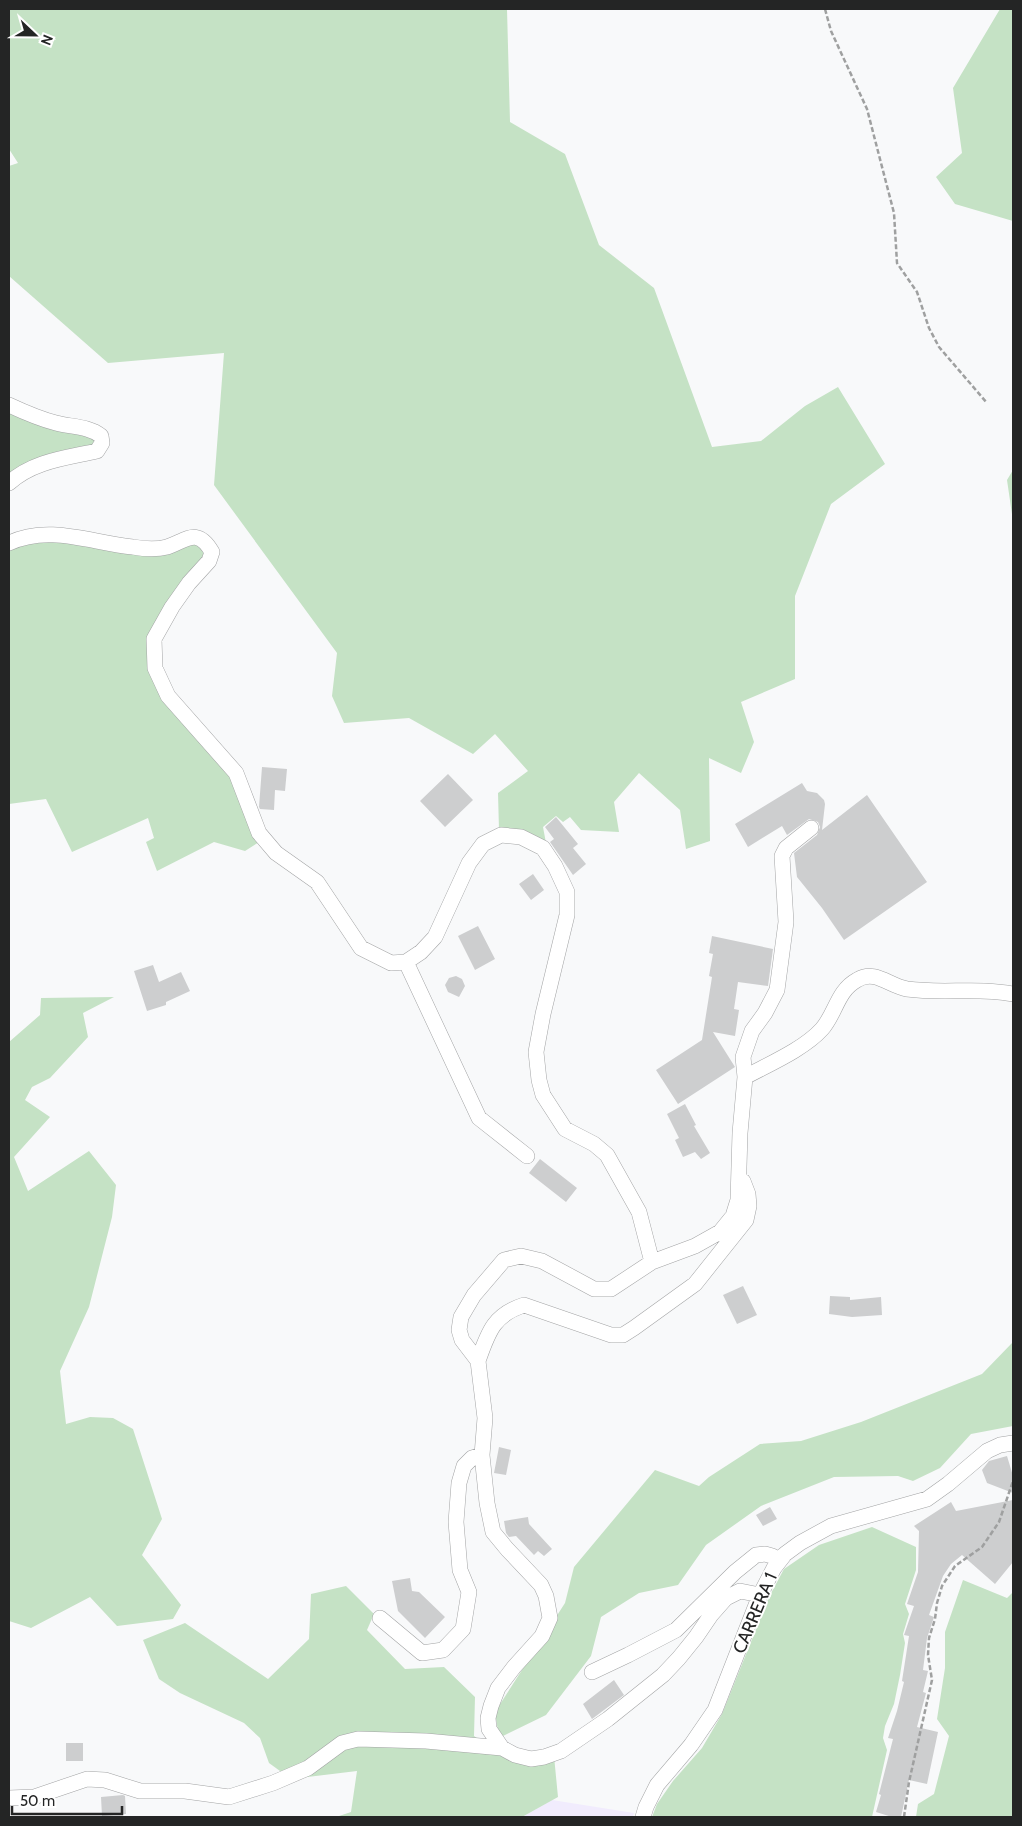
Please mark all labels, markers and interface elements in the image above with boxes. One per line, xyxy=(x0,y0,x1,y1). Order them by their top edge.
north arrow xyxy=(10,10,60,60)
text: N xyxy=(37,32,57,48)
street label: CARRERA 1 xyxy=(728,1569,782,1657)
scale bar xyxy=(12,1784,122,1816)
text: 50 m xyxy=(20,1792,55,1810)

